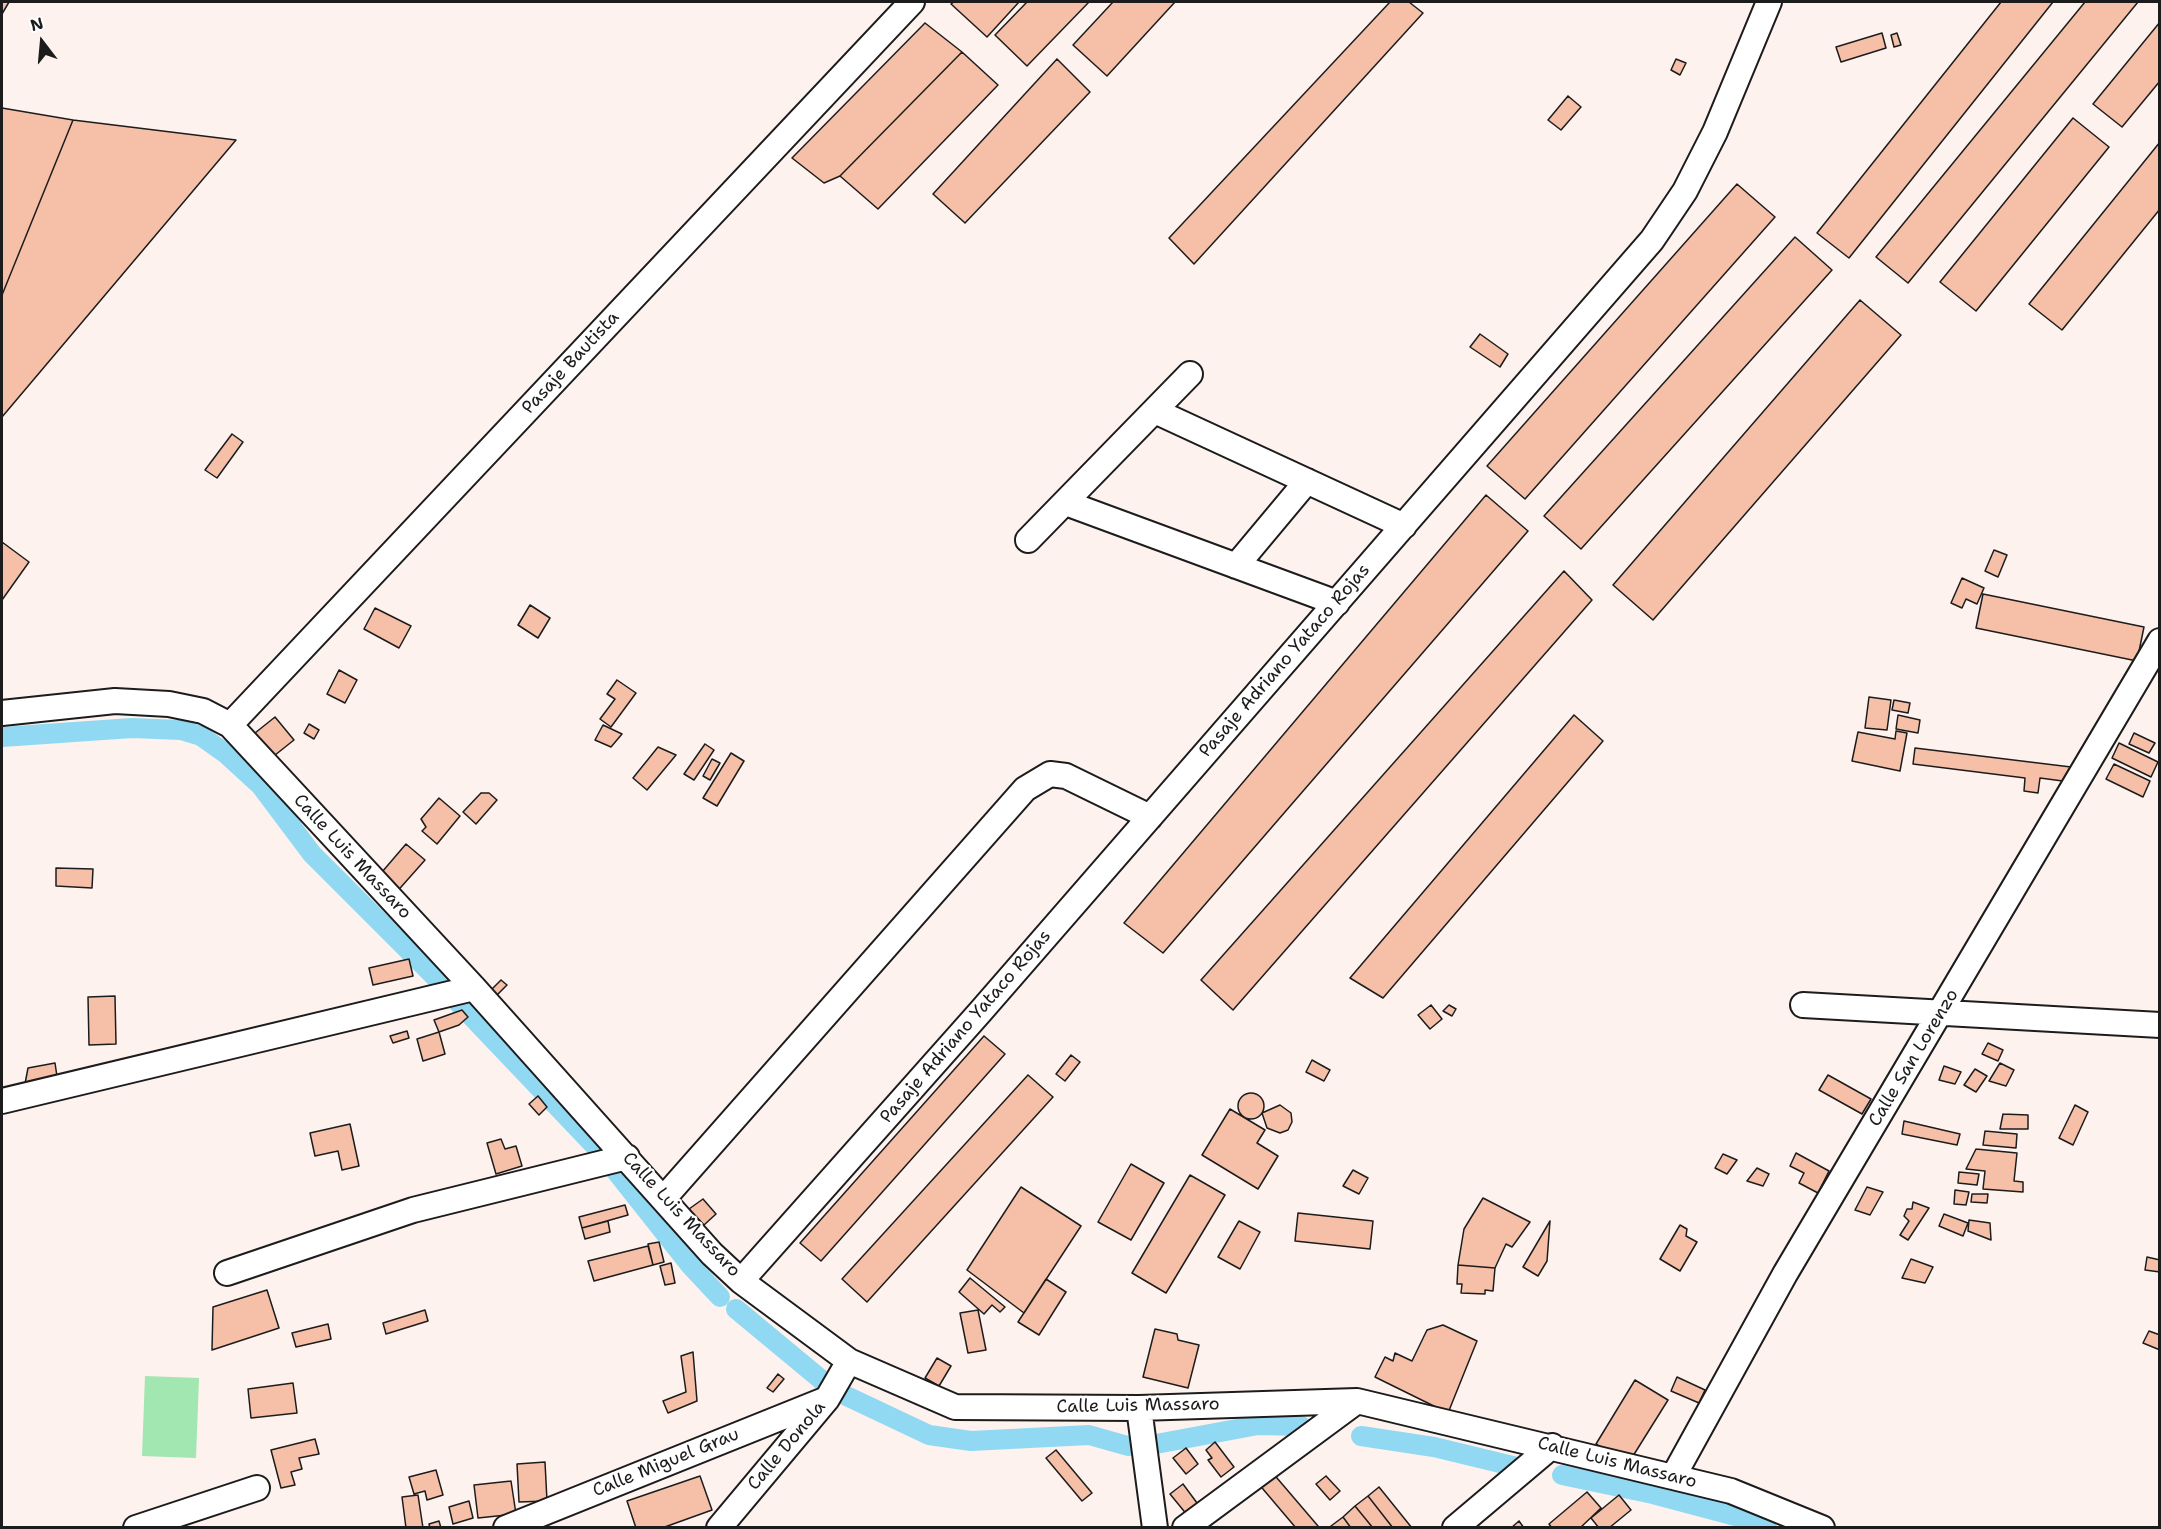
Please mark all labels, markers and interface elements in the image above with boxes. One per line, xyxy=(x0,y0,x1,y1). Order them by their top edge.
north arrow xyxy=(12,12,72,72)
text: N xyxy=(28,12,46,36)
street label: Pasaje Bautista xyxy=(518,307,624,419)
street label: Pasaje Adriano Yataco Rojas xyxy=(1195,560,1375,762)
street label: Calle Luis Massaro xyxy=(288,790,416,924)
street label: Pasaje Adriano Yataco Rojas xyxy=(876,926,1056,1128)
street label: Calle San Lorenzo xyxy=(1864,985,1964,1131)
street label: Calle Luis Massaro xyxy=(617,1148,745,1282)
street label: Calle Luis Massaro xyxy=(1056,1394,1220,1418)
street label: Calle Donola xyxy=(743,1397,831,1495)
street label: Calle Miguel Grau xyxy=(590,1424,742,1502)
street label: Calle Luis Massaro xyxy=(1535,1433,1699,1493)

